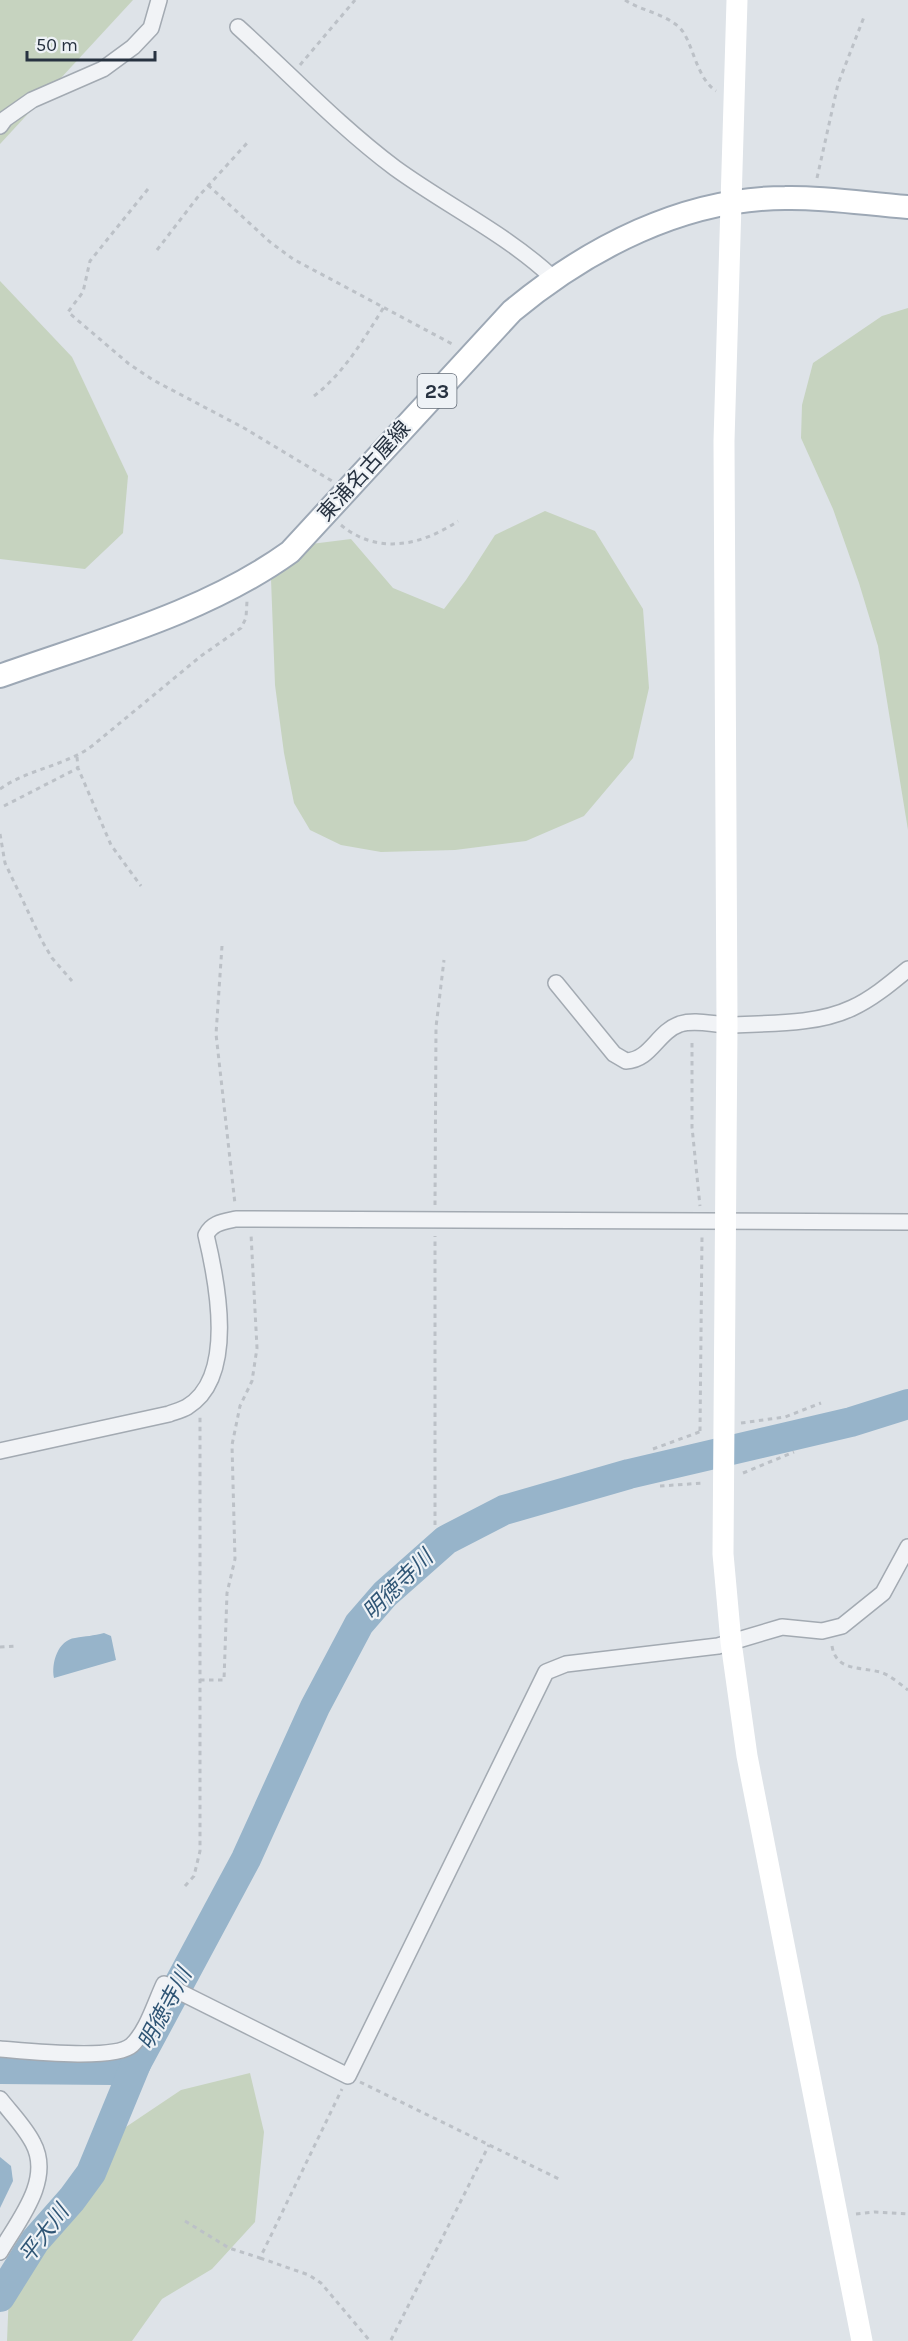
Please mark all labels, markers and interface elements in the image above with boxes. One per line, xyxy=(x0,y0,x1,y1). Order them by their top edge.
scale bar xyxy=(27,24,154,62)
text: 50 m xyxy=(36,34,78,56)
road number: 23 xyxy=(418,374,456,408)
street label: 東浦名古屋線 xyxy=(313,416,415,526)
water label: 明徳寺川 xyxy=(358,1543,440,1625)
water label: 明徳寺川 xyxy=(133,1962,198,2054)
water label: 平大川 xyxy=(14,2198,75,2268)

